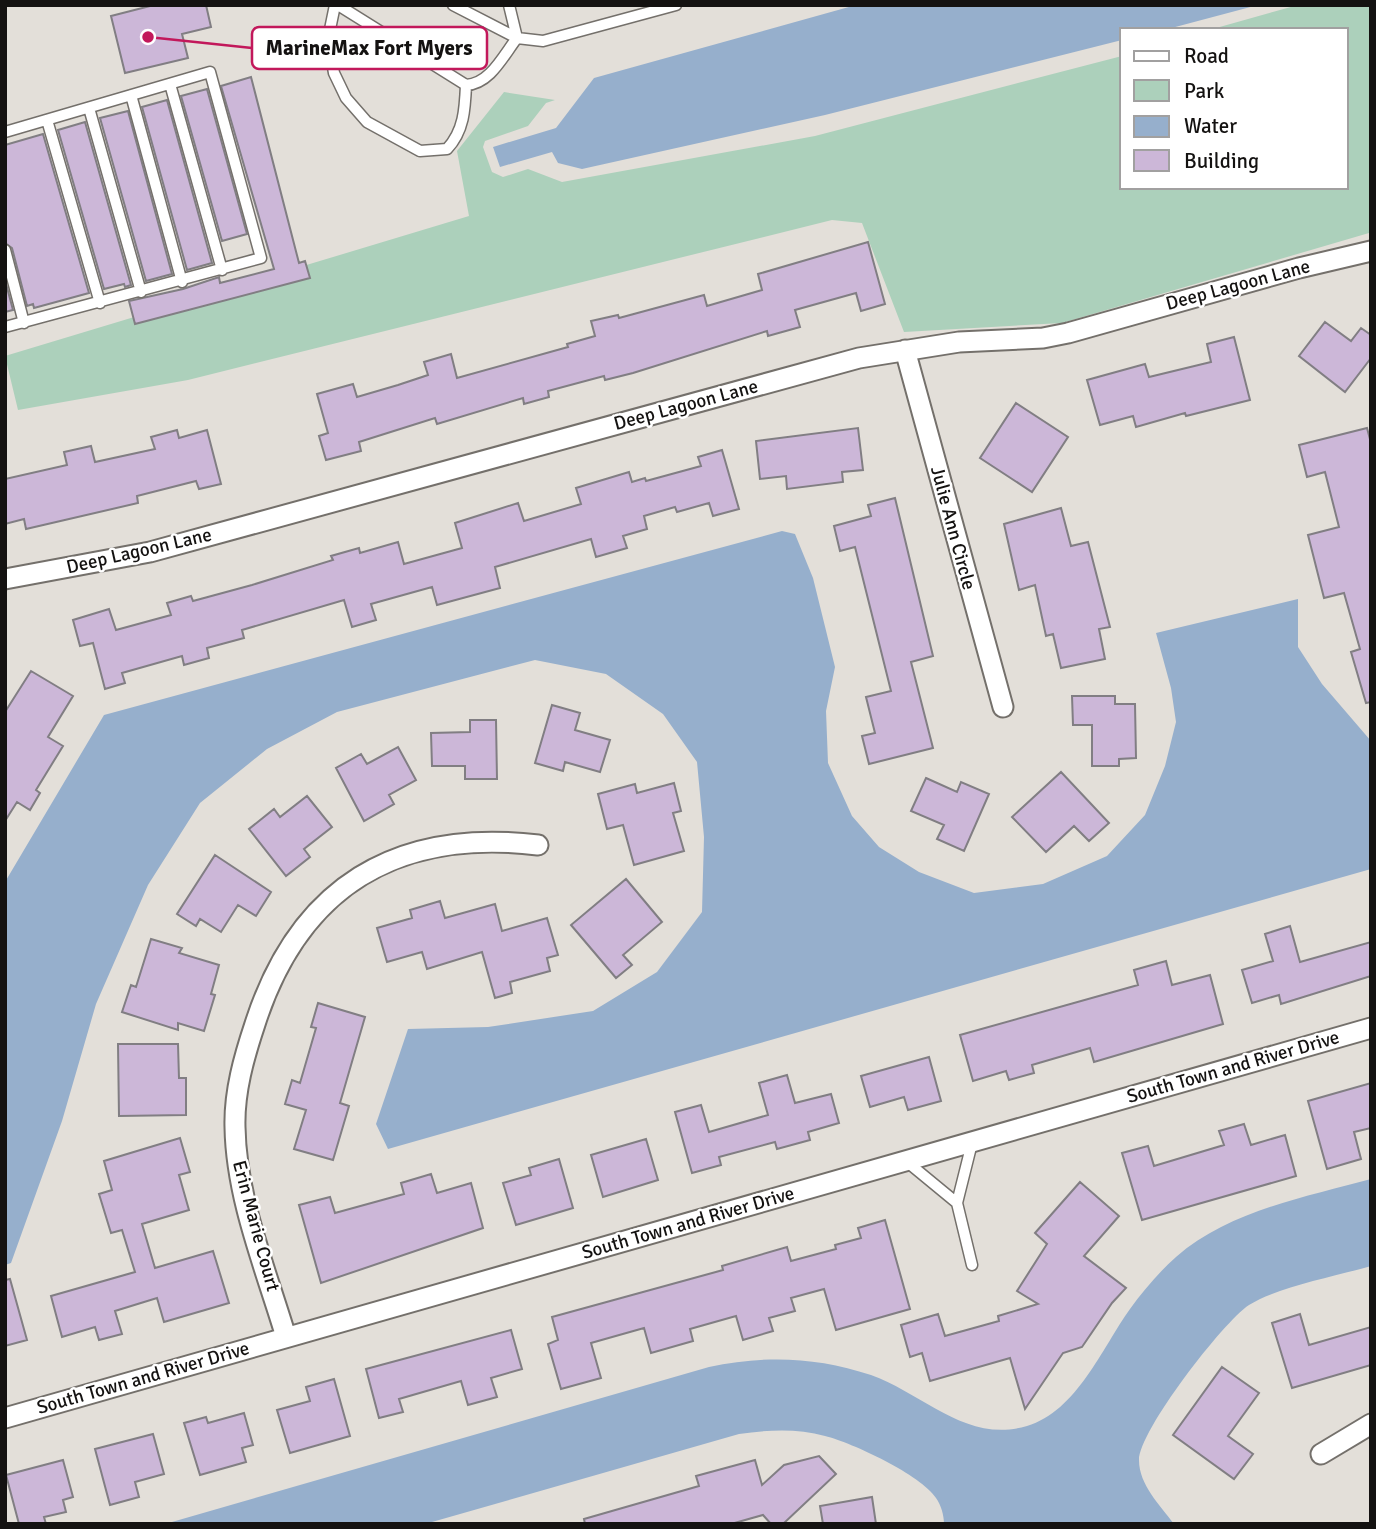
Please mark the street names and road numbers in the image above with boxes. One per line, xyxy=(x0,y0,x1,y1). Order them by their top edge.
street label: Deep Lagoon Lane xyxy=(1163,254,1313,316)
street label: Deep Lagoon Lane xyxy=(611,374,761,436)
street label: Julie Ann Circle xyxy=(925,464,981,592)
street label: Deep Lagoon Lane xyxy=(64,523,214,579)
street label: South Town and River Drive xyxy=(1124,1025,1342,1109)
street label: Erin Marie Court xyxy=(227,1158,285,1294)
street label: South Town and River Drive xyxy=(579,1181,797,1265)
street label: South Town and River Drive xyxy=(34,1336,252,1420)

